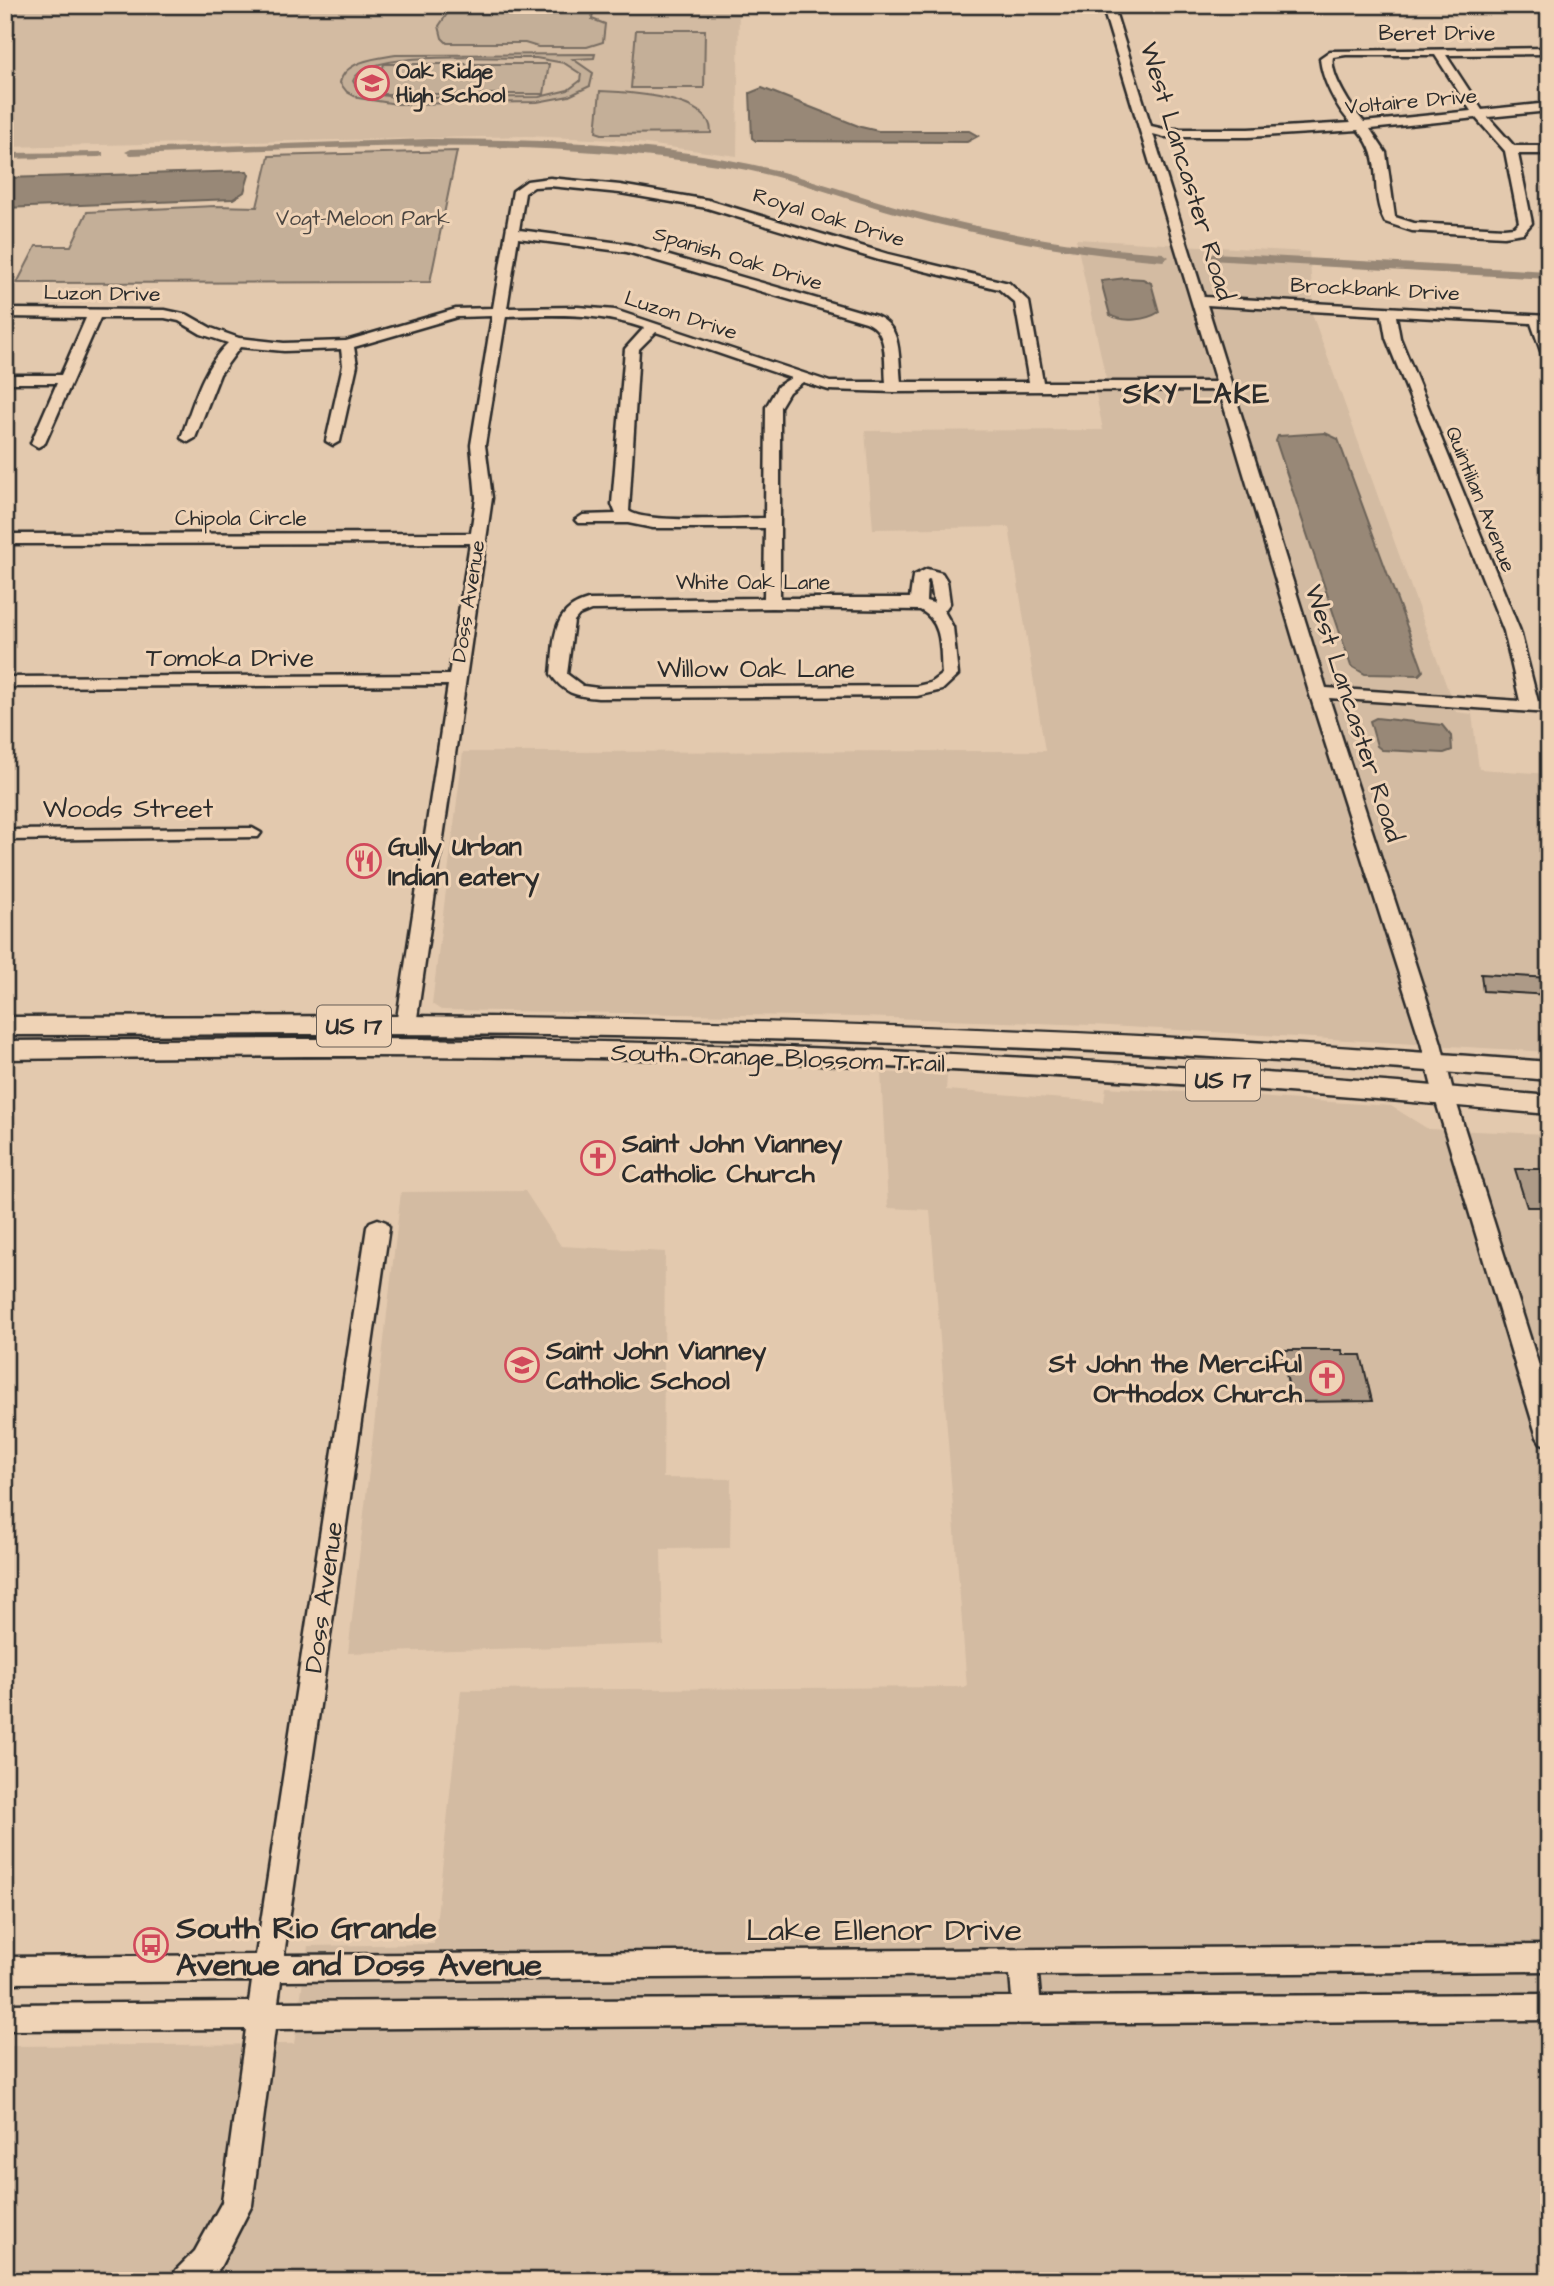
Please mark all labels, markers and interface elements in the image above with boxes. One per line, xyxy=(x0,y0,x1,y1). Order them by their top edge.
street label: Beret Drive xyxy=(1379,19,1495,48)
street label: West Lancaster Road xyxy=(1131,38,1244,305)
place label: Oak Ridge High School xyxy=(396,57,506,112)
school or university icon: Oak Ridge High School xyxy=(353,64,391,102)
street label: Voltaire Drive xyxy=(1344,81,1478,122)
street label: Royal Oak Drive xyxy=(749,181,908,256)
park label: Vogt-Meloon Park xyxy=(276,204,450,235)
street label: Spanish Oak Drive xyxy=(649,219,826,299)
street label: Brockbank Drive xyxy=(1290,271,1460,308)
street label: Luzon Drive xyxy=(43,278,161,309)
street label: Luzon Drive xyxy=(621,284,741,347)
district label: SKY LAKE xyxy=(1122,375,1271,414)
street label: Quintilian Avenue xyxy=(1438,422,1523,577)
street label: Chipola Circle xyxy=(175,504,307,534)
street label: Doss Avenue xyxy=(445,538,492,664)
street label: White Oak Lane xyxy=(676,568,830,597)
street label: West Lancaster Road xyxy=(1295,580,1413,847)
street label: Tomoka Drive xyxy=(146,640,314,676)
street label: Willow Oak Lane xyxy=(657,651,855,687)
street label: Woods Street xyxy=(43,791,214,827)
place label: Gully Urban Indian eatery xyxy=(388,829,540,898)
restaurant icon: Gully Urban Indian eatery xyxy=(345,842,383,880)
road number: US 17 xyxy=(317,1006,391,1046)
street label: South Orange Blossom Trail xyxy=(610,1034,946,1084)
road number: US 17 xyxy=(1186,1060,1260,1100)
place label: Saint John Vianney Catholic Church xyxy=(621,1126,843,1192)
church icon: Saint John Vianney Catholic Church xyxy=(579,1139,617,1177)
place label: Saint John Vianney Catholic School xyxy=(545,1333,767,1399)
school or university icon: Saint John Vianney Catholic School xyxy=(503,1346,541,1384)
place label: St John the Merciful Orthodox Church xyxy=(1048,1346,1303,1412)
church icon: St John the Merciful Orthodox Church xyxy=(1308,1359,1346,1397)
street label: Doss Avenue xyxy=(296,1519,352,1675)
place label: South Rio Grande Avenue and Doss Avenue xyxy=(175,1906,542,1988)
street label: Lake Ellenor Drive xyxy=(746,1908,1022,1953)
bus stop icon: South Rio Grande Avenue and Doss Avenue xyxy=(132,1926,170,1964)

